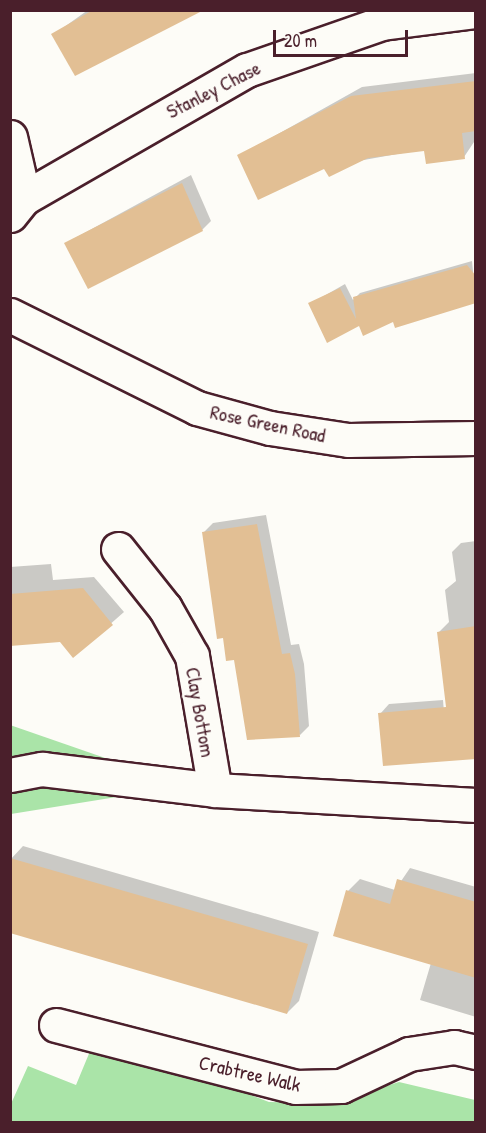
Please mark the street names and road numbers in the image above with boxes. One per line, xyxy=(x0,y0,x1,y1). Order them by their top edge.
street label: Stanley Chase xyxy=(162,55,264,123)
street label: Rose Green Road xyxy=(208,399,328,447)
street label: Clay Bottom xyxy=(181,665,221,759)
street label: Crabtree Walk xyxy=(197,1050,303,1096)

